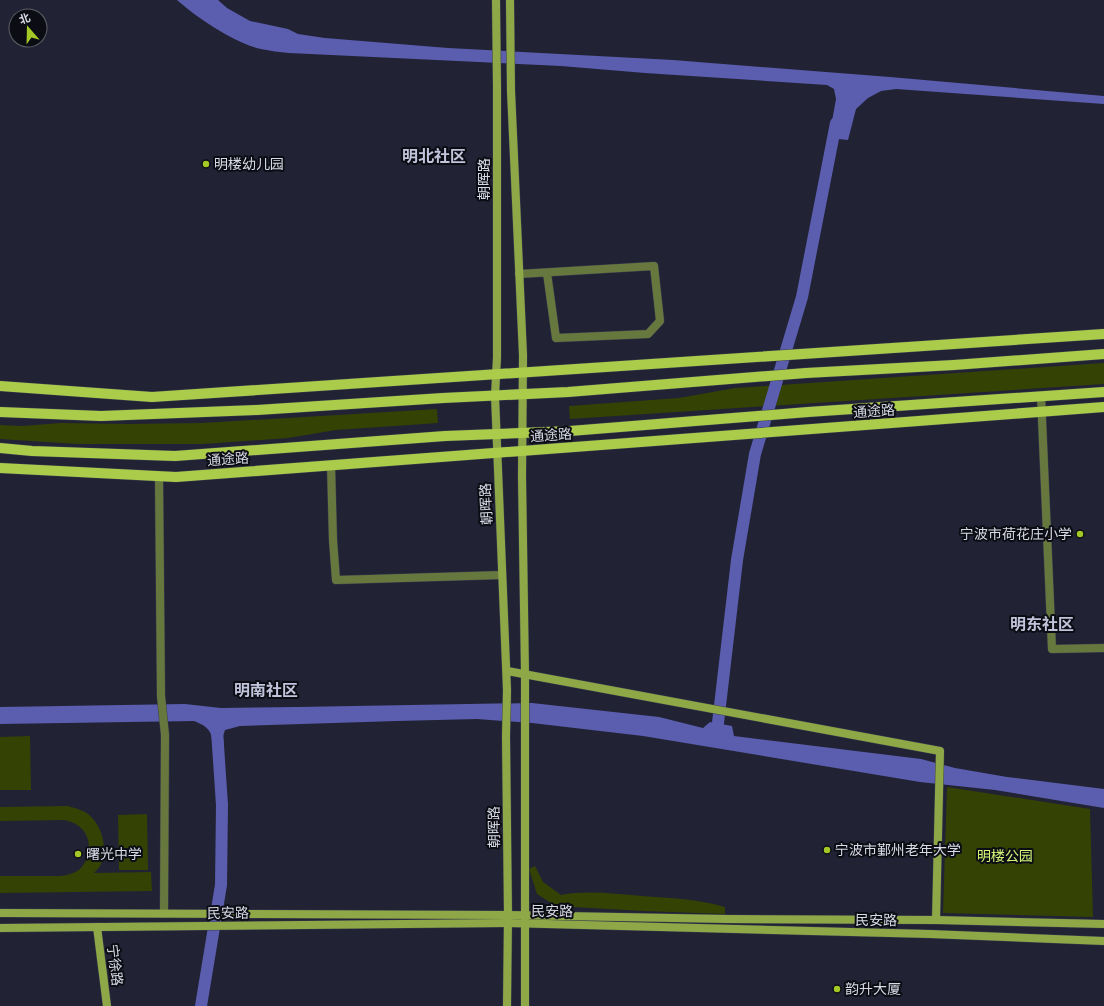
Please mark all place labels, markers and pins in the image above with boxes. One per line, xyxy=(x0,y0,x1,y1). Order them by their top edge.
place label: 明楼幼儿园 xyxy=(214,155,284,173)
marker: 明楼幼儿园 xyxy=(201,159,211,169)
place label: 宁波市荷花庄小学 xyxy=(960,525,1072,543)
marker: 宁波市荷花庄小学 xyxy=(1075,529,1085,539)
place label: 宁波市鄞州老年大学 xyxy=(835,841,961,859)
place label: 曙光中学 xyxy=(86,845,142,863)
marker: 宁波市鄞州老年大学 xyxy=(822,845,832,855)
marker: 曙光中学 xyxy=(73,849,83,859)
place label: 韵升大厦 xyxy=(845,980,901,998)
marker: 韵升大厦 xyxy=(832,984,842,994)

